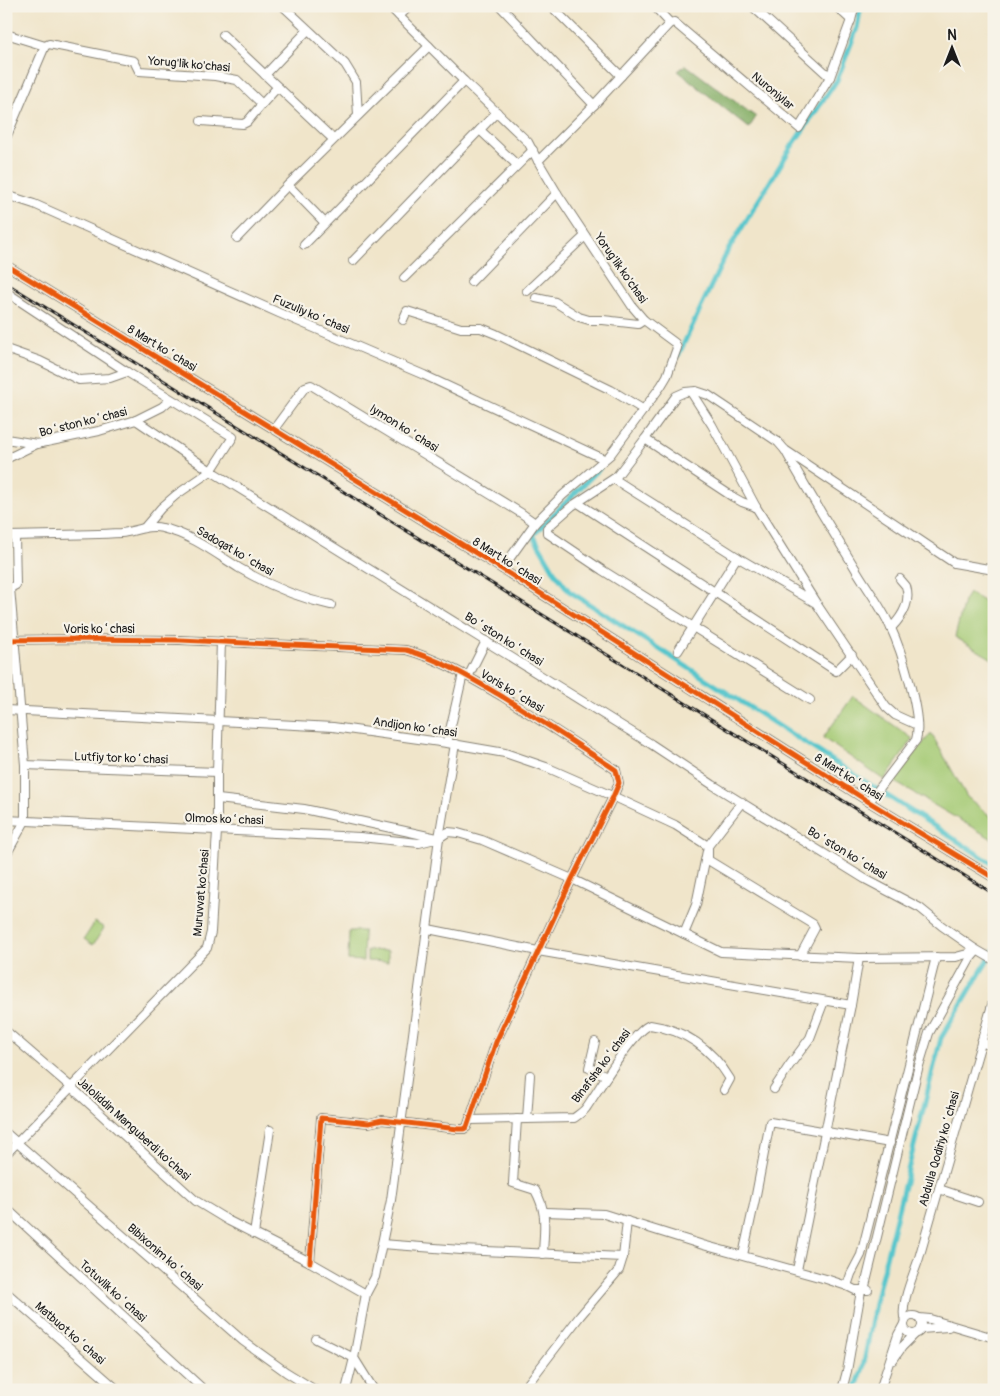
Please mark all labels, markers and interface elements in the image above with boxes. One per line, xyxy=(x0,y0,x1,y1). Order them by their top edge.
north arrow xyxy=(928,22,978,72)
text: N xyxy=(947,27,957,44)
street label: Yorug'lik ko'chasi xyxy=(146,53,231,76)
street label: Nuroniylar xyxy=(748,69,798,114)
street label: Yorug'lik ko'chasi xyxy=(590,229,650,306)
street label: Fuzuliy koʻchasi xyxy=(270,292,351,337)
street label: 8 Mart koʻchasi xyxy=(124,322,199,375)
street label: Iymon koʻchasi xyxy=(367,401,441,456)
street label: Boʻston koʻchasi xyxy=(38,404,129,441)
street label: Sadoqat koʻchasi xyxy=(194,523,276,580)
street label: 8 Mart koʻchasi xyxy=(470,534,544,588)
street label: Boʻston koʻchasi xyxy=(462,609,546,670)
street label: Voris koʻchasi xyxy=(63,622,135,637)
street label: Voris koʻchasi xyxy=(477,667,546,716)
street label: Andijon koʻchasi xyxy=(372,714,458,741)
street label: Lutfiy tor koʻchasi xyxy=(74,749,168,768)
street label: 8 Mart koʻchasi xyxy=(812,750,886,804)
street label: Olmos koʻchasi xyxy=(184,811,264,828)
street label: Boʻston koʻchasi xyxy=(804,824,889,883)
street label: Muruvvat ko'chasi xyxy=(190,849,213,937)
street label: Binafsha koʻchasi xyxy=(569,1026,634,1106)
street label: Jaloliddin Manguberdi ko'chasi xyxy=(74,1075,193,1184)
street label: Abdulla Qodiriy koʻchasi xyxy=(916,1090,963,1208)
street label: Bibixonim koʻchasi xyxy=(124,1221,205,1294)
street label: Totuvlik koʻchasi xyxy=(76,1257,149,1325)
street label: Matbuot koʻchasi xyxy=(32,1299,108,1368)

